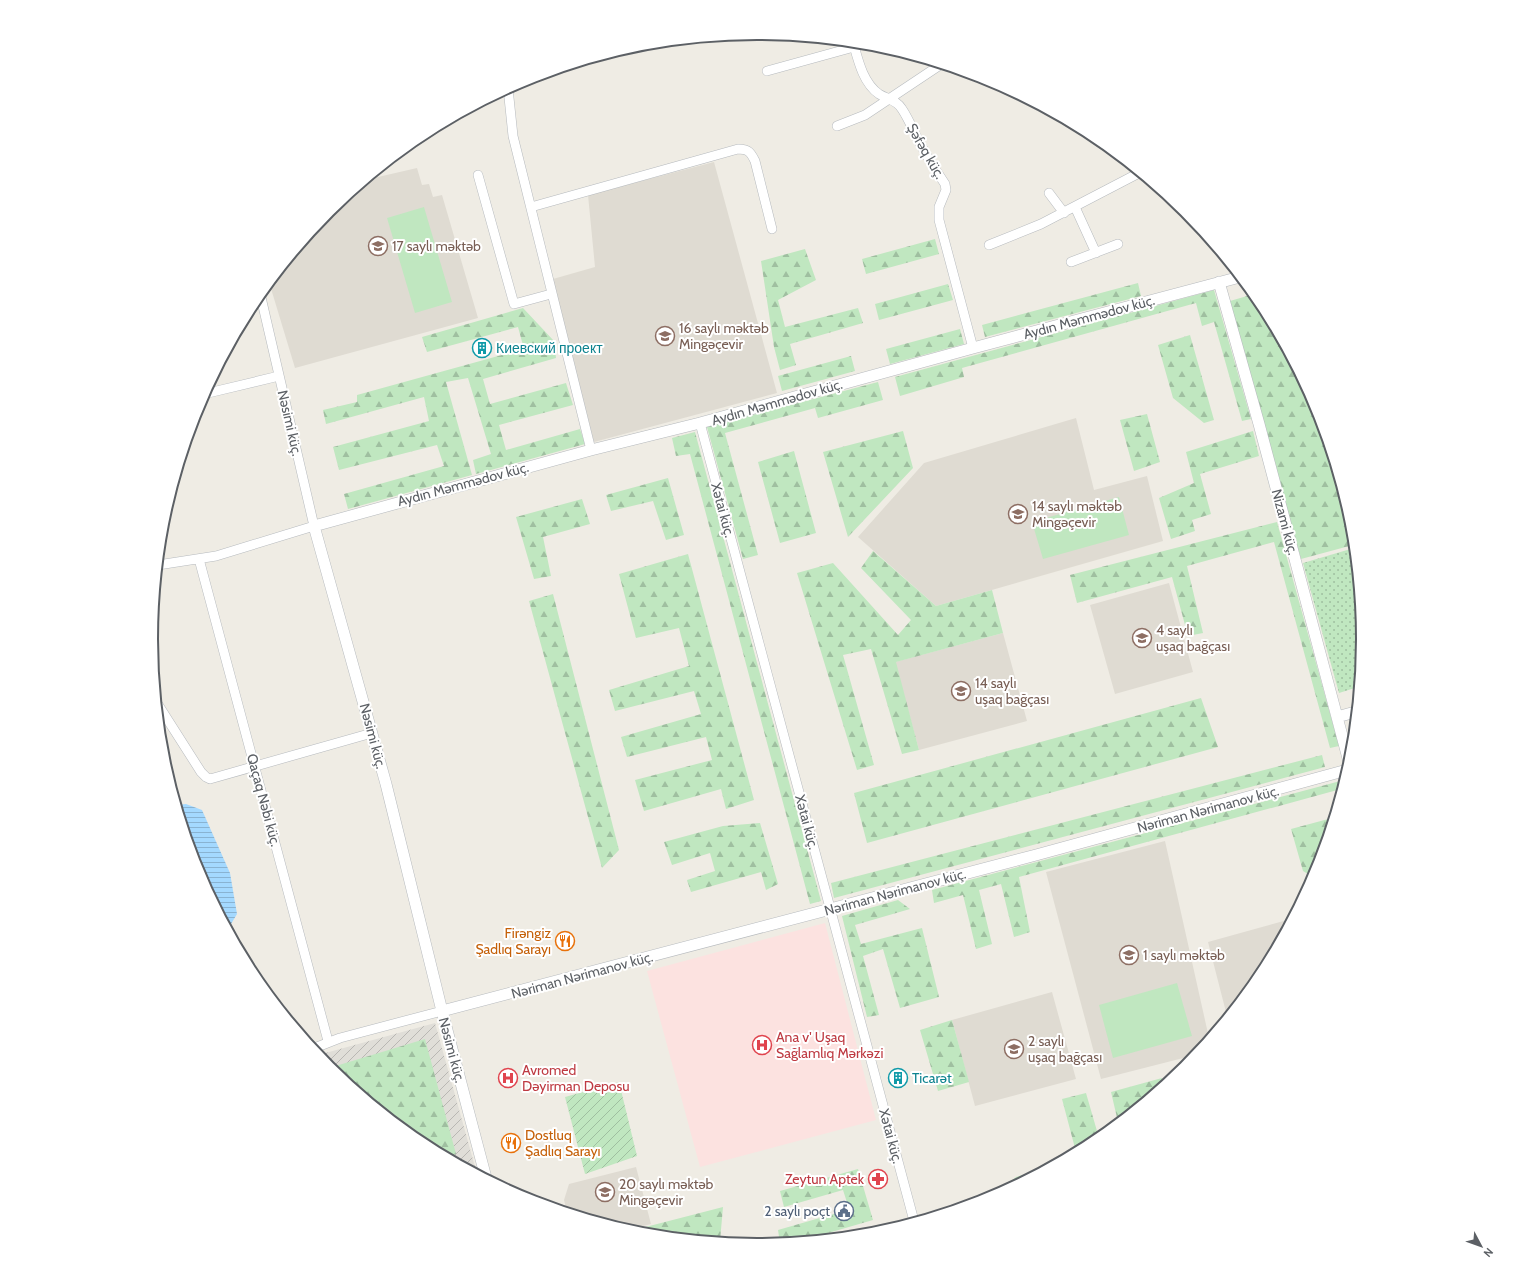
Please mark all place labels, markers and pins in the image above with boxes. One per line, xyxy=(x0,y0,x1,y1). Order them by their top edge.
school or university icon: 17 saylı məktəb xyxy=(367,235,389,257)
place label: 17 saylı məktəb xyxy=(392,237,481,255)
place label: 16 saylı məktəb Mingəçevir xyxy=(679,319,769,353)
school or university icon: 16 saylı məktəb Mingəçevir xyxy=(654,325,676,347)
building icon: Киевский проект xyxy=(471,337,493,359)
place label: Киевский проект xyxy=(496,339,603,357)
place label: 14 saylı məktəb Mingəçevir xyxy=(1032,497,1122,531)
school or university icon: 14 saylı məktəb Mingəçevir xyxy=(1007,503,1029,525)
place label: 4 saylı uşaq bağçası xyxy=(1156,621,1230,655)
school or university icon: 4 saylı uşaq bağçası xyxy=(1131,627,1153,649)
place label: 14 saylı uşaq bağçası xyxy=(975,674,1049,708)
school or university icon: 14 saylı uşaq bağçası xyxy=(950,680,972,702)
place label: Firəngiz Şadlıq Sarayı xyxy=(475,924,551,958)
restaurant icon: Firəngiz Şadlıq Sarayı xyxy=(554,930,576,952)
school or university icon: 1 saylı məktəb xyxy=(1118,944,1140,966)
place label: 1 saylı məktəb xyxy=(1143,946,1225,964)
place label: Ana v' Uşaq Sağlamlıq Mərkəzi xyxy=(776,1028,883,1062)
place label: 2 saylı uşaq bağçası xyxy=(1028,1032,1102,1066)
hospital icon: Ana v' Uşaq Sağlamlıq Mərkəzi xyxy=(751,1034,773,1056)
school or university icon: 2 saylı uşaq bağçası xyxy=(1003,1038,1025,1060)
place label: Avromed Dəyirman Deposu xyxy=(522,1061,630,1095)
hospital icon: Avromed Dəyirman Deposu xyxy=(497,1067,519,1089)
building icon: Ticarət xyxy=(887,1067,909,1089)
place label: Ticarət xyxy=(912,1069,952,1087)
place label: Dostluq Şadlıq Sarayı xyxy=(525,1126,601,1160)
restaurant icon: Dostluq Şadlıq Sarayı xyxy=(500,1132,522,1154)
pharmacy icon: Zeytun Aptek xyxy=(867,1168,889,1190)
place label: Zeytun Aptek xyxy=(785,1170,865,1188)
place label: 20 saylı məktəb Mingəçevir xyxy=(619,1175,714,1209)
school or university icon: 20 saylı məktəb Mingəçevir xyxy=(594,1181,616,1203)
public building icon: 2 saylı poçt xyxy=(833,1200,855,1222)
place label: 2 saylı poçt xyxy=(764,1202,830,1220)

